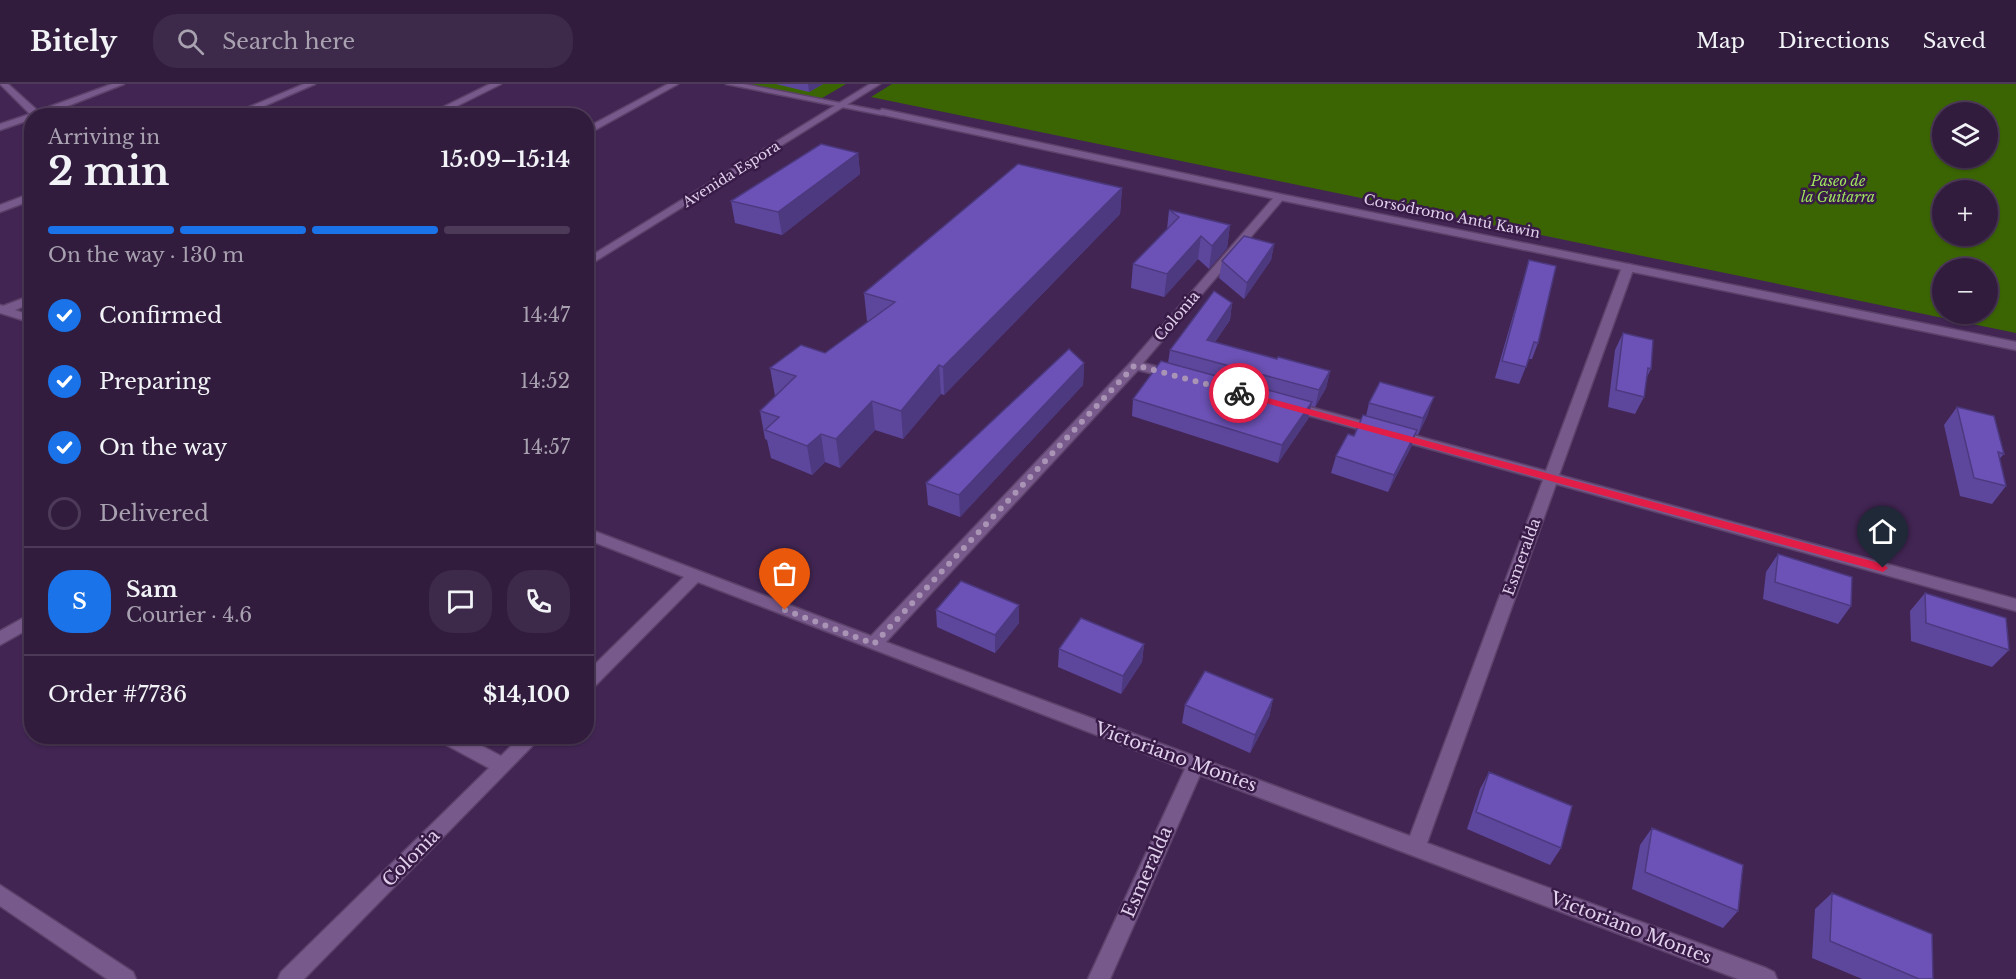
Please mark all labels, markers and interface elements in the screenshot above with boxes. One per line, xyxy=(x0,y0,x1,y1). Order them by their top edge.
search box xyxy=(153,14,573,68)
text: Bitely xyxy=(30,24,117,59)
icon: search xyxy=(174,25,207,58)
text: Search here xyxy=(222,28,355,55)
text: Map xyxy=(1696,28,1745,54)
text: Directions xyxy=(1778,28,1890,54)
text: Saved xyxy=(1923,28,1986,54)
map controls xyxy=(1932,102,1998,324)
button: layers xyxy=(1932,102,1998,168)
text: Arriving in xyxy=(48,125,160,149)
street label: Avenida Espora xyxy=(678,137,783,212)
text: 15:09–15:14 xyxy=(440,146,570,173)
text: 2 min xyxy=(48,147,169,196)
park label: Paseo de la Guitarra xyxy=(1801,172,1875,206)
button: + xyxy=(1932,180,1998,246)
street label: Corsódromo Antú Kawin xyxy=(1362,190,1542,242)
text: On the way · 130 m xyxy=(48,243,244,267)
button: − xyxy=(1932,258,1998,324)
street label: Colonia xyxy=(1150,286,1204,345)
icon: check xyxy=(48,299,81,332)
text: Confirmed xyxy=(99,302,222,329)
text: 14:47 xyxy=(522,303,570,327)
courier xyxy=(1209,363,1269,423)
icon: check xyxy=(48,365,81,398)
text: Preparing xyxy=(99,368,210,395)
text: 14:52 xyxy=(520,369,570,393)
icon: bike xyxy=(1223,377,1256,410)
icon: check xyxy=(48,431,81,464)
text: On the way xyxy=(99,434,227,461)
text: 14:57 xyxy=(522,435,570,459)
text: Delivered xyxy=(99,500,209,527)
pin xyxy=(1857,506,1908,568)
street label: Esmeralda xyxy=(1499,515,1545,598)
icon: home xyxy=(1866,515,1899,548)
pin xyxy=(759,548,810,610)
icon: bag xyxy=(768,557,801,590)
button: chat xyxy=(429,570,492,633)
button: phone xyxy=(507,570,570,633)
text: Sam xyxy=(126,576,178,603)
text: S xyxy=(72,588,87,615)
text: Courier · 4.6 xyxy=(126,603,252,627)
text: Order #7736 xyxy=(48,681,187,708)
text: $14,100 xyxy=(483,681,570,708)
street label: Victoriano Montes xyxy=(1091,717,1260,797)
street label: Esmeralda xyxy=(1117,823,1177,921)
street label: Colonia xyxy=(378,825,444,891)
street label: Victoriano Montes xyxy=(1546,887,1715,969)

